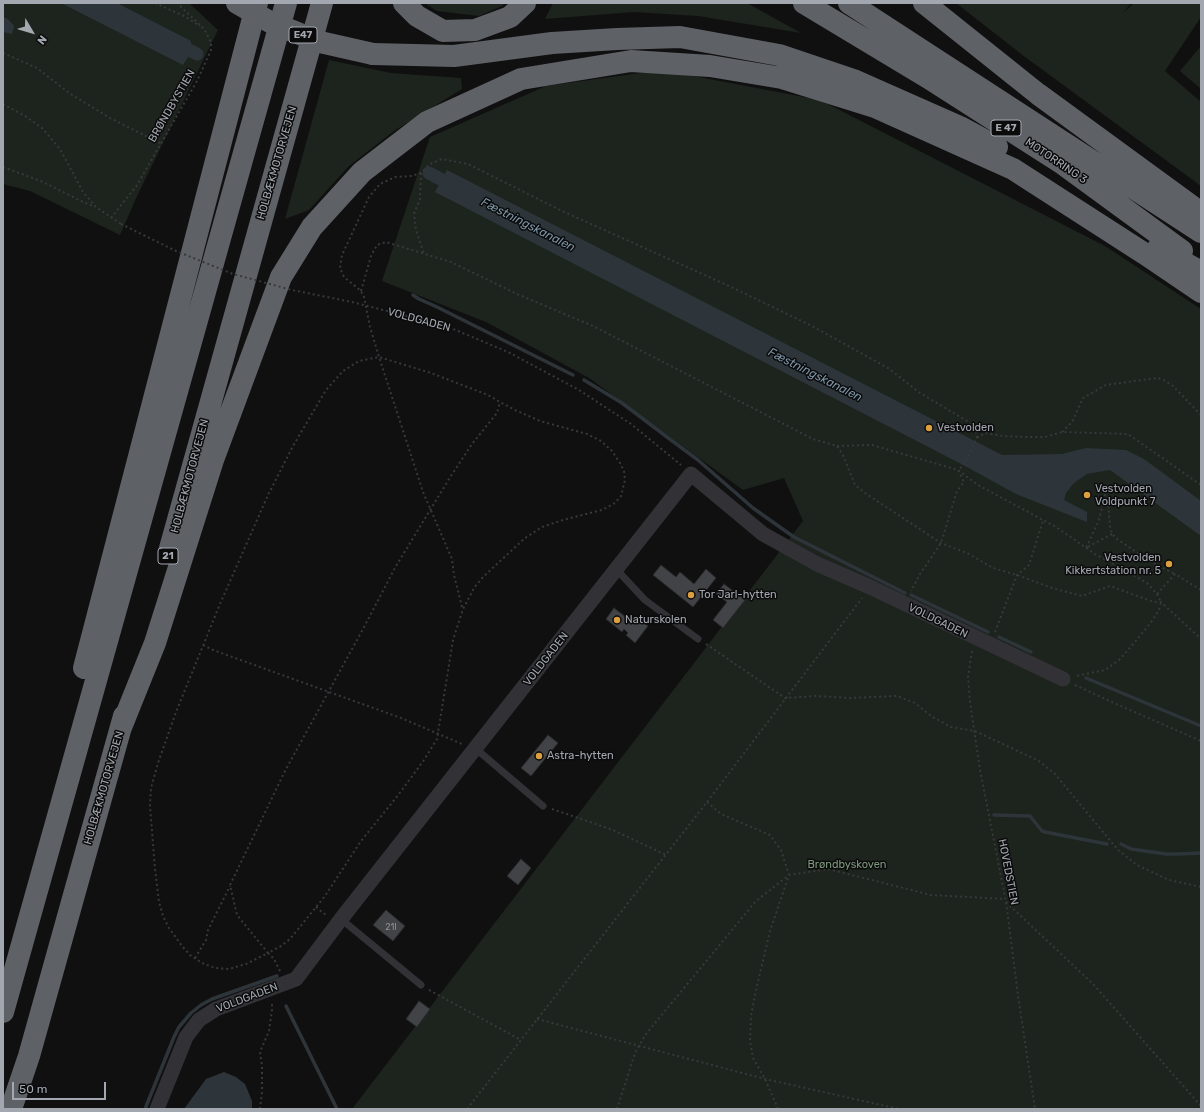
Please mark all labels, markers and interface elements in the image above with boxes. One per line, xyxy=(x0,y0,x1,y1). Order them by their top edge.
north arrow xyxy=(12,12,52,52)
road number: E47 xyxy=(289,27,317,43)
text: N xyxy=(34,33,49,47)
street label: BRØNDBYSTIEN xyxy=(146,67,198,145)
street label: HOLBÆKMOTORVEJEN xyxy=(254,105,300,221)
road number: E 47 xyxy=(991,120,1021,136)
street label: MOTORRING 3 xyxy=(1023,136,1089,186)
water label: Fæstningskanalen xyxy=(479,195,577,255)
street label: VOLDGADEN xyxy=(386,305,452,335)
water label: Fæstningskanalen xyxy=(766,345,864,405)
street label: HOLBÆKMOTORVEJEN xyxy=(168,418,212,534)
place label: Vestvolden xyxy=(937,421,994,435)
marker: Vestvolden xyxy=(924,423,934,433)
place label: Vestvolden Voldpunkt 7 xyxy=(1095,482,1155,508)
marker: Vestvolden Voldpunkt 7 xyxy=(1082,490,1092,500)
road number: 21 xyxy=(158,548,178,564)
place label: Vestvolden Kikkertstation nr. 5 xyxy=(1065,551,1161,577)
marker: Vestvolden Kikkertstation nr. 5 xyxy=(1164,559,1174,569)
place label: Tor Jarl-hytten xyxy=(699,588,777,602)
marker: Tor Jarl-hytten xyxy=(686,590,696,600)
street label: VOLDGADEN xyxy=(906,601,970,641)
place label: Naturskolen xyxy=(625,613,687,627)
marker: Naturskolen xyxy=(612,615,622,625)
street label: VOLDGADEN xyxy=(521,629,571,689)
street label: HOLBÆKMOTORVEJEN xyxy=(81,730,127,846)
place label: Astra-hytten xyxy=(547,749,614,763)
marker: Astra-hytten xyxy=(534,751,544,761)
street label: HOVEDSTIEN xyxy=(995,838,1021,906)
park label: Brøndbyskoven xyxy=(807,858,887,872)
house number: 21I xyxy=(385,922,397,932)
street label: VOLDGADEN xyxy=(214,980,280,1016)
scale bar xyxy=(14,1074,108,1100)
text: 50 m xyxy=(19,1082,47,1096)

